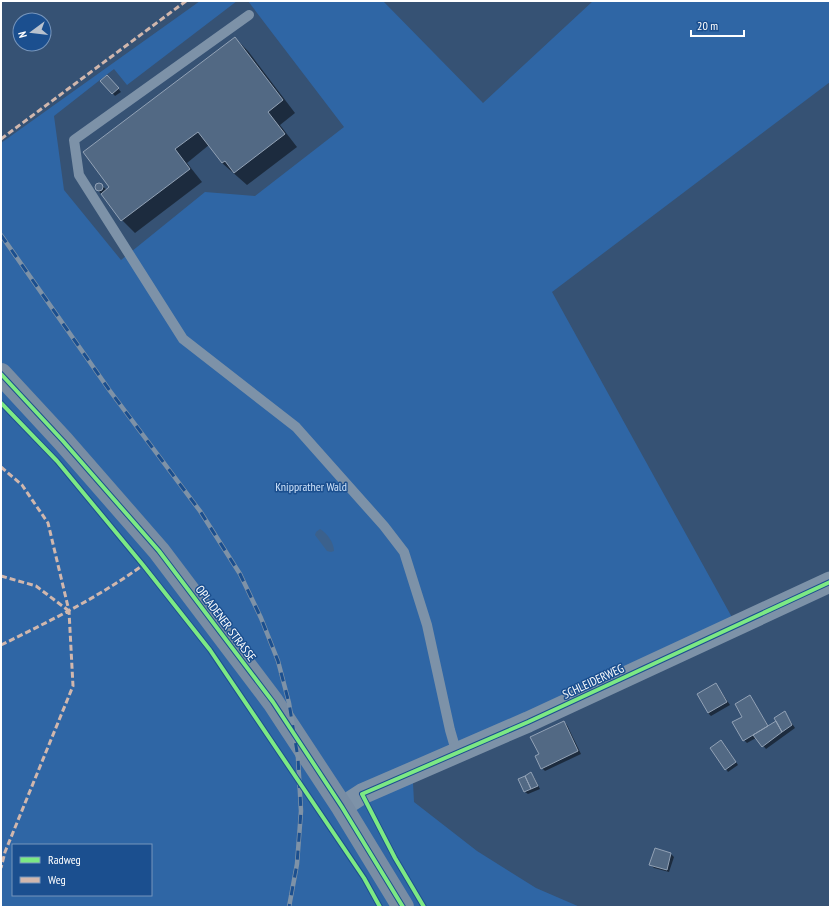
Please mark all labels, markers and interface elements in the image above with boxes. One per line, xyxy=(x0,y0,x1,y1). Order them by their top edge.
north arrow xyxy=(12,12,52,52)
scale bar xyxy=(691,12,744,38)
text: 20 m xyxy=(697,18,718,33)
text: N xyxy=(15,30,30,39)
park label: Knipprather Wald xyxy=(275,479,347,494)
street label: OPLADENER STRASSE xyxy=(193,582,259,664)
street label: SCHLEIDERWEG xyxy=(560,660,626,702)
legend xyxy=(12,844,152,896)
text: Radweg xyxy=(48,852,81,867)
text: Weg xyxy=(48,872,66,887)

